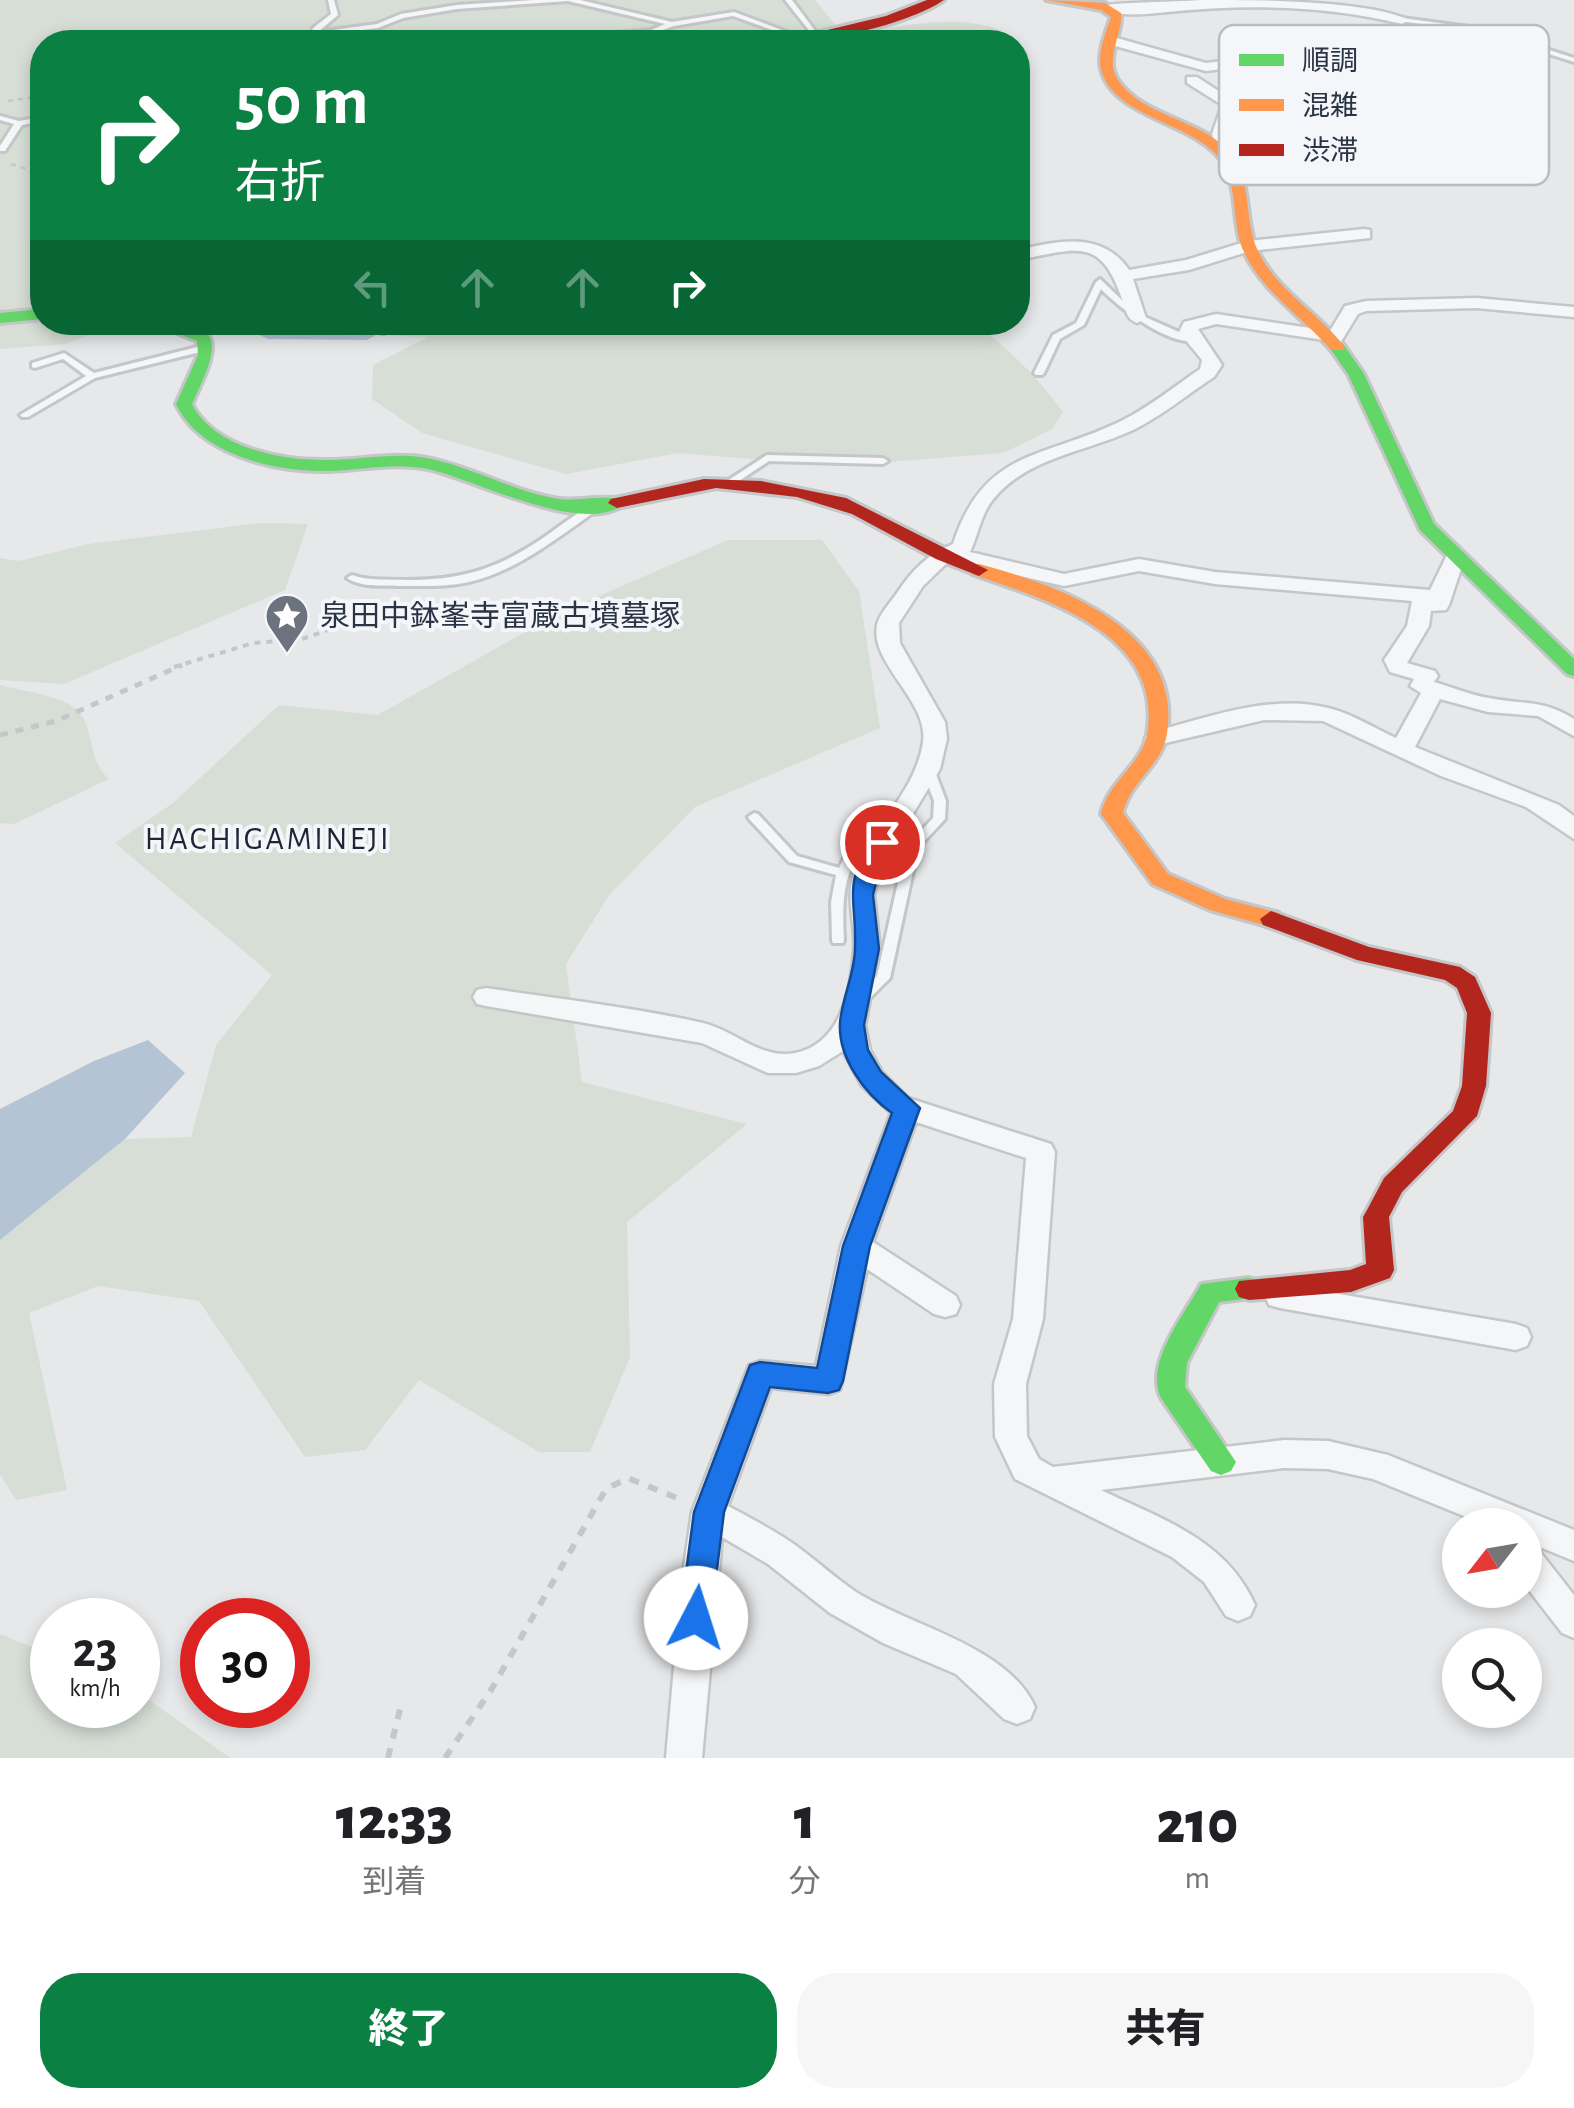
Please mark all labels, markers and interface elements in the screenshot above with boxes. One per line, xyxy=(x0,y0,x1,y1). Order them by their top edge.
legend xyxy=(1219,25,1549,185)
text: 順調 xyxy=(1302,47,1358,76)
text: 50 m xyxy=(235,67,369,137)
icon: right xyxy=(70,70,200,200)
text: 混雑 xyxy=(1302,91,1358,121)
text: 渋滞 xyxy=(1302,136,1358,166)
text: 右折 xyxy=(235,161,325,206)
icon: left xyxy=(345,260,400,315)
icon: ahead xyxy=(450,260,505,315)
icon: ahead xyxy=(555,260,610,315)
icon: right xyxy=(660,260,715,315)
place icon: 泉田中鉢峯寺富蔵古墳墓塚 xyxy=(264,593,310,654)
place label: 泉田中鉢峯寺富蔵古墳墓塚 xyxy=(320,600,680,632)
pin xyxy=(840,800,925,885)
icon: arrive xyxy=(855,815,910,870)
district label: HACHIGAMINEJI xyxy=(145,823,391,855)
north arrow xyxy=(1442,1508,1542,1608)
map controls xyxy=(1442,1508,1542,1728)
position arrow xyxy=(644,1566,748,1670)
speed limit sign: 30 xyxy=(180,1598,310,1728)
text: 23 xyxy=(72,1626,118,1676)
button: search xyxy=(1442,1628,1542,1728)
text: km/h xyxy=(69,1676,121,1701)
text: 12:33 xyxy=(336,1790,453,1850)
text: 1 xyxy=(794,1790,816,1850)
text: 210 xyxy=(1156,1794,1238,1854)
text: m xyxy=(1185,1862,1210,1894)
text: 到着 xyxy=(362,1866,426,1898)
text: 分 xyxy=(789,1866,821,1898)
button: 終了 xyxy=(40,1973,777,2088)
button: 共有 xyxy=(797,1973,1534,2088)

